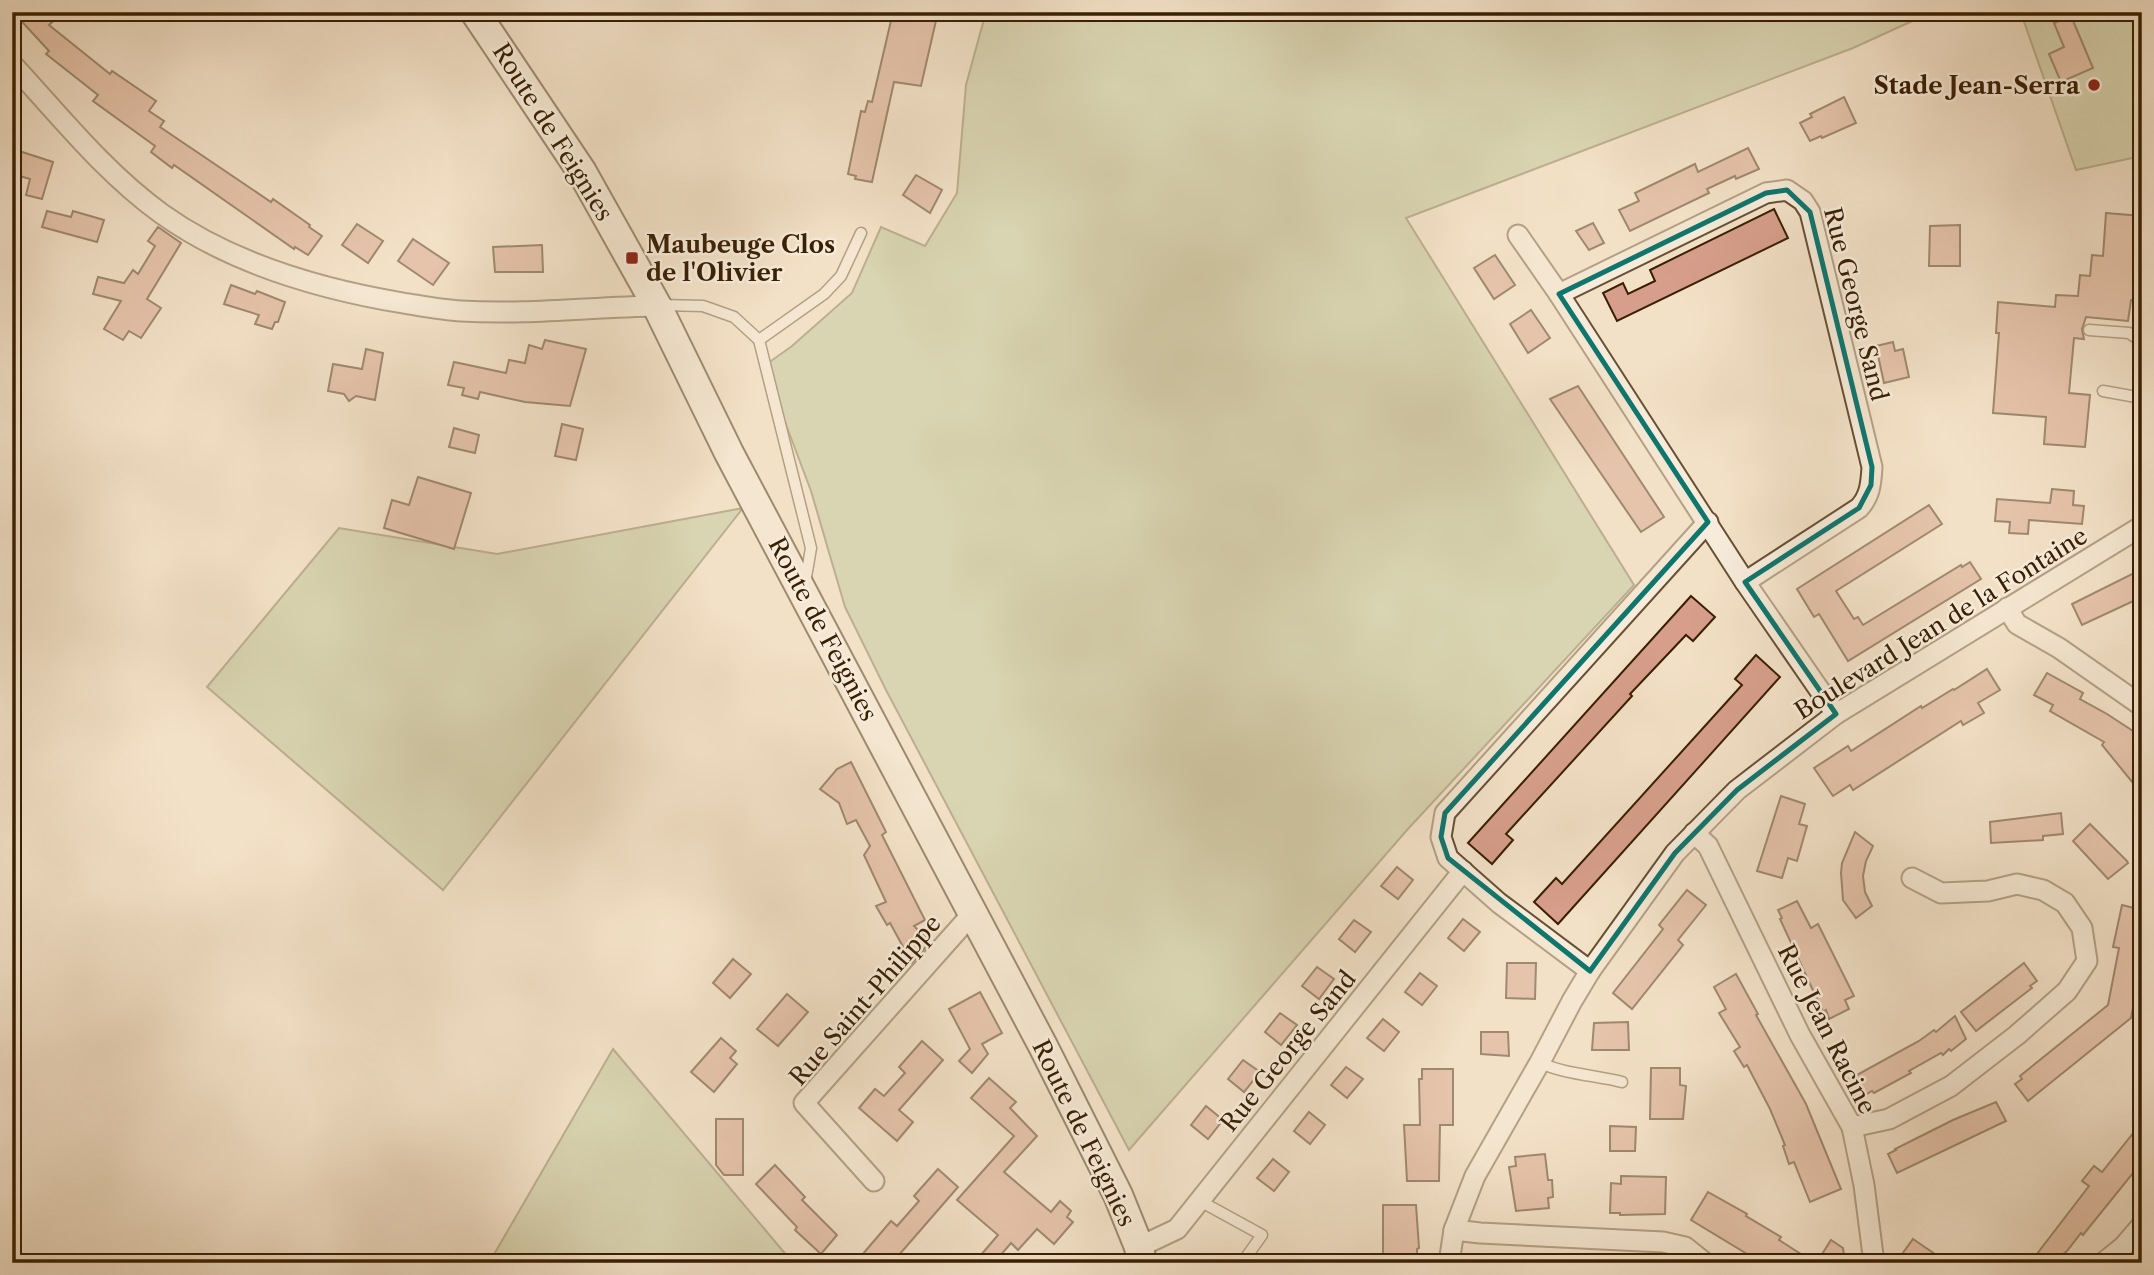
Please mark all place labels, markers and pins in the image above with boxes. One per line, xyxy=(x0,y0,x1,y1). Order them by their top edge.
place label: Stade Jean-Serra xyxy=(1873,71,2081,100)
marker: Stade Jean-Serra xyxy=(2086,77,2102,93)
place label: Maubeuge Clos de l'Olivier xyxy=(646,230,835,287)
marker: Maubeuge Clos de l'Olivier xyxy=(624,250,640,266)

